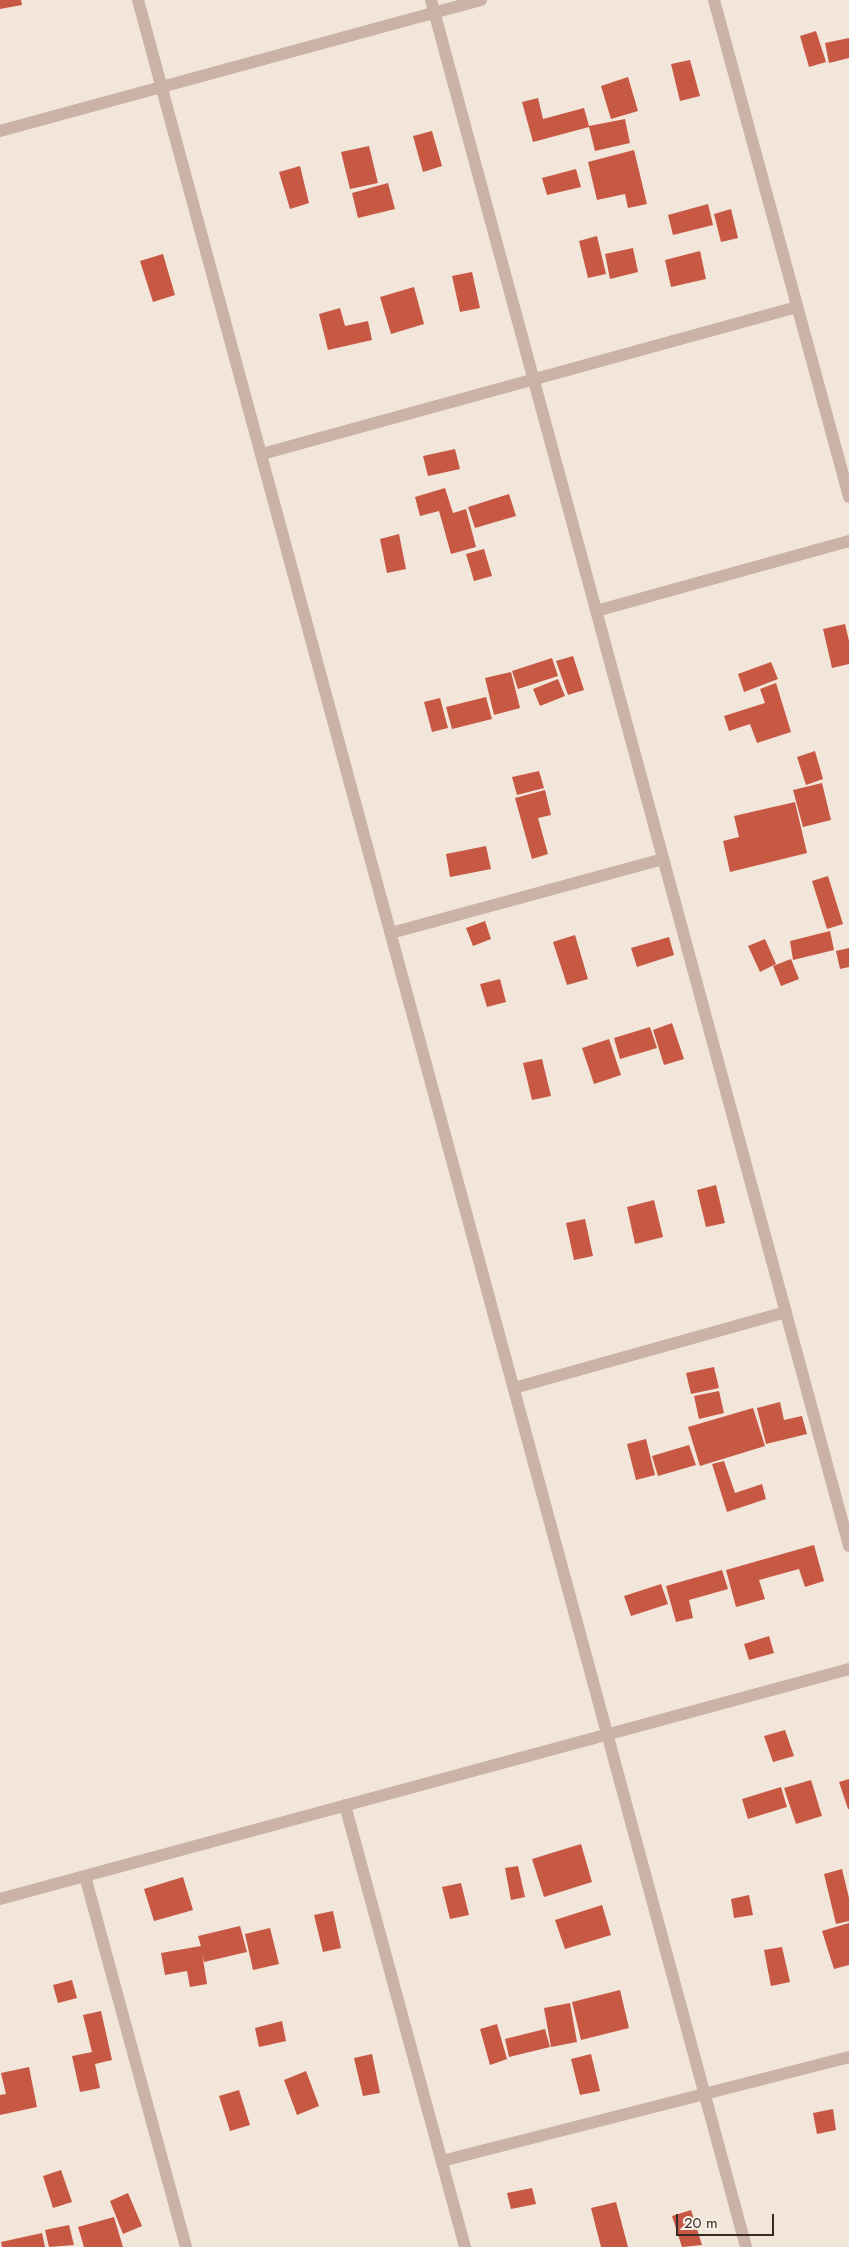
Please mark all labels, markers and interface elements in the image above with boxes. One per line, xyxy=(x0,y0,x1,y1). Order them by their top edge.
scale bar xyxy=(679,2204,776,2236)
text: 20 m xyxy=(684,2212,718,2234)

